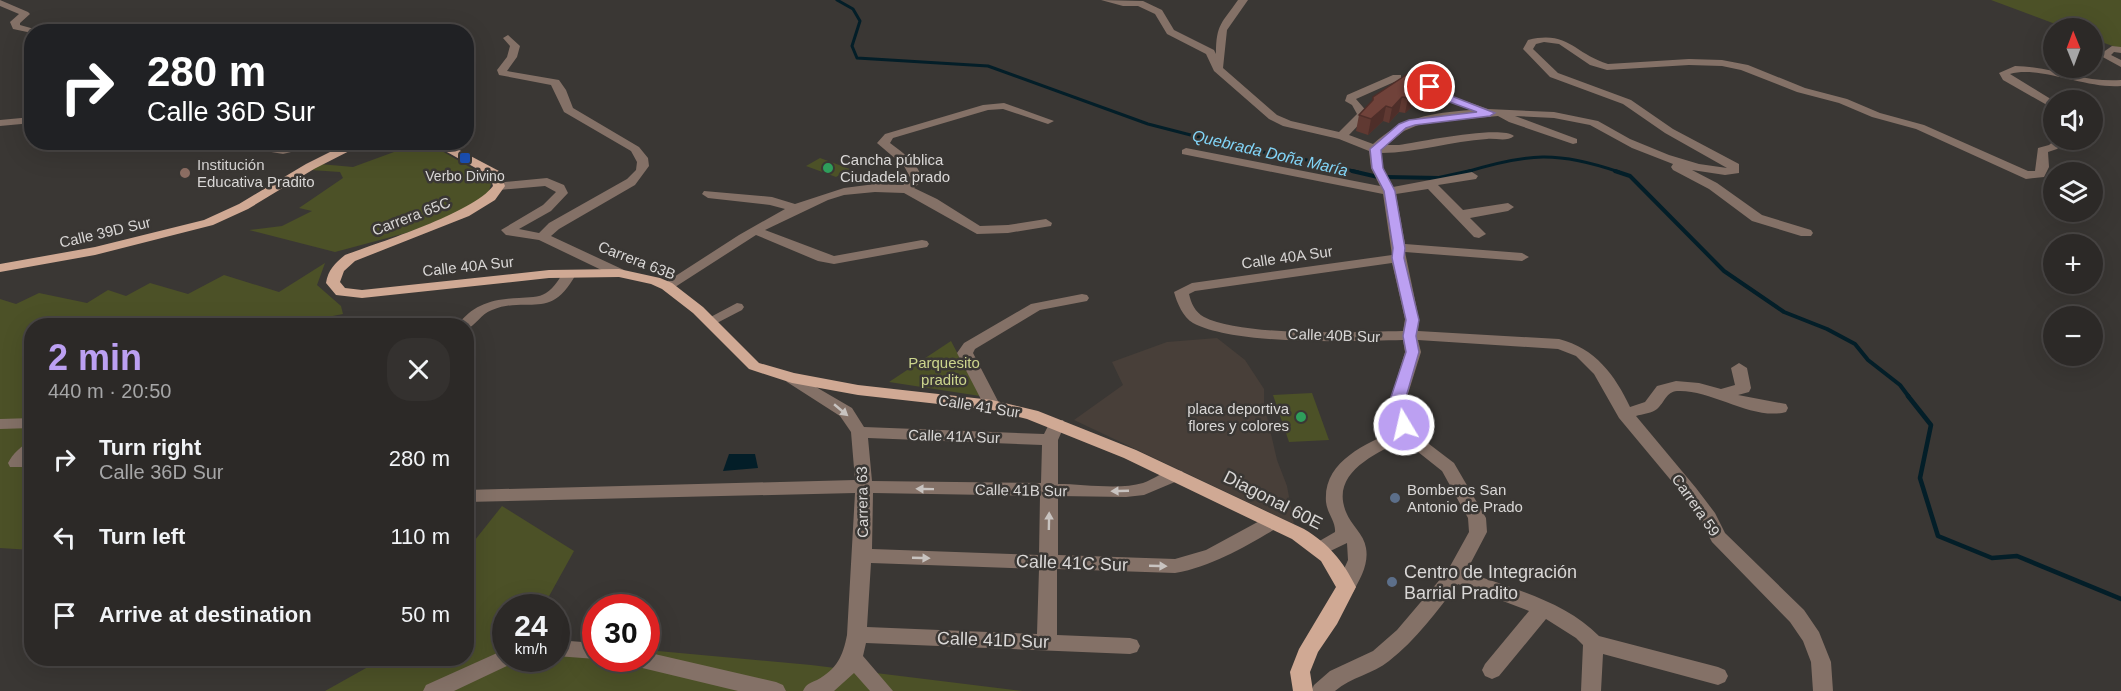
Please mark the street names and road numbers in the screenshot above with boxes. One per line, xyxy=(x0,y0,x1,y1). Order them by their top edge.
street label: Carrera 65C xyxy=(369,193,453,239)
street label: Calle 39D Sur xyxy=(58,213,152,251)
street label: Carrera 63B xyxy=(596,237,678,283)
street label: Calle 40A Sur xyxy=(1240,242,1334,272)
street label: Calle 40A Sur xyxy=(421,253,515,279)
street label: Calle 40B Sur xyxy=(1287,325,1381,345)
street label: Calle 41 Sur xyxy=(937,391,1021,421)
street label: Calle 41A Sur xyxy=(908,426,1000,446)
street label: Carrera 63 xyxy=(853,466,871,538)
street label: Diagonal 60E xyxy=(1220,467,1326,533)
street label: Carrera 59 xyxy=(1668,471,1724,539)
street label: Calle 41B Sur xyxy=(975,481,1067,499)
street label: Calle 41C Sur xyxy=(1016,551,1128,575)
street label: Calle 41D Sur xyxy=(937,628,1049,652)

